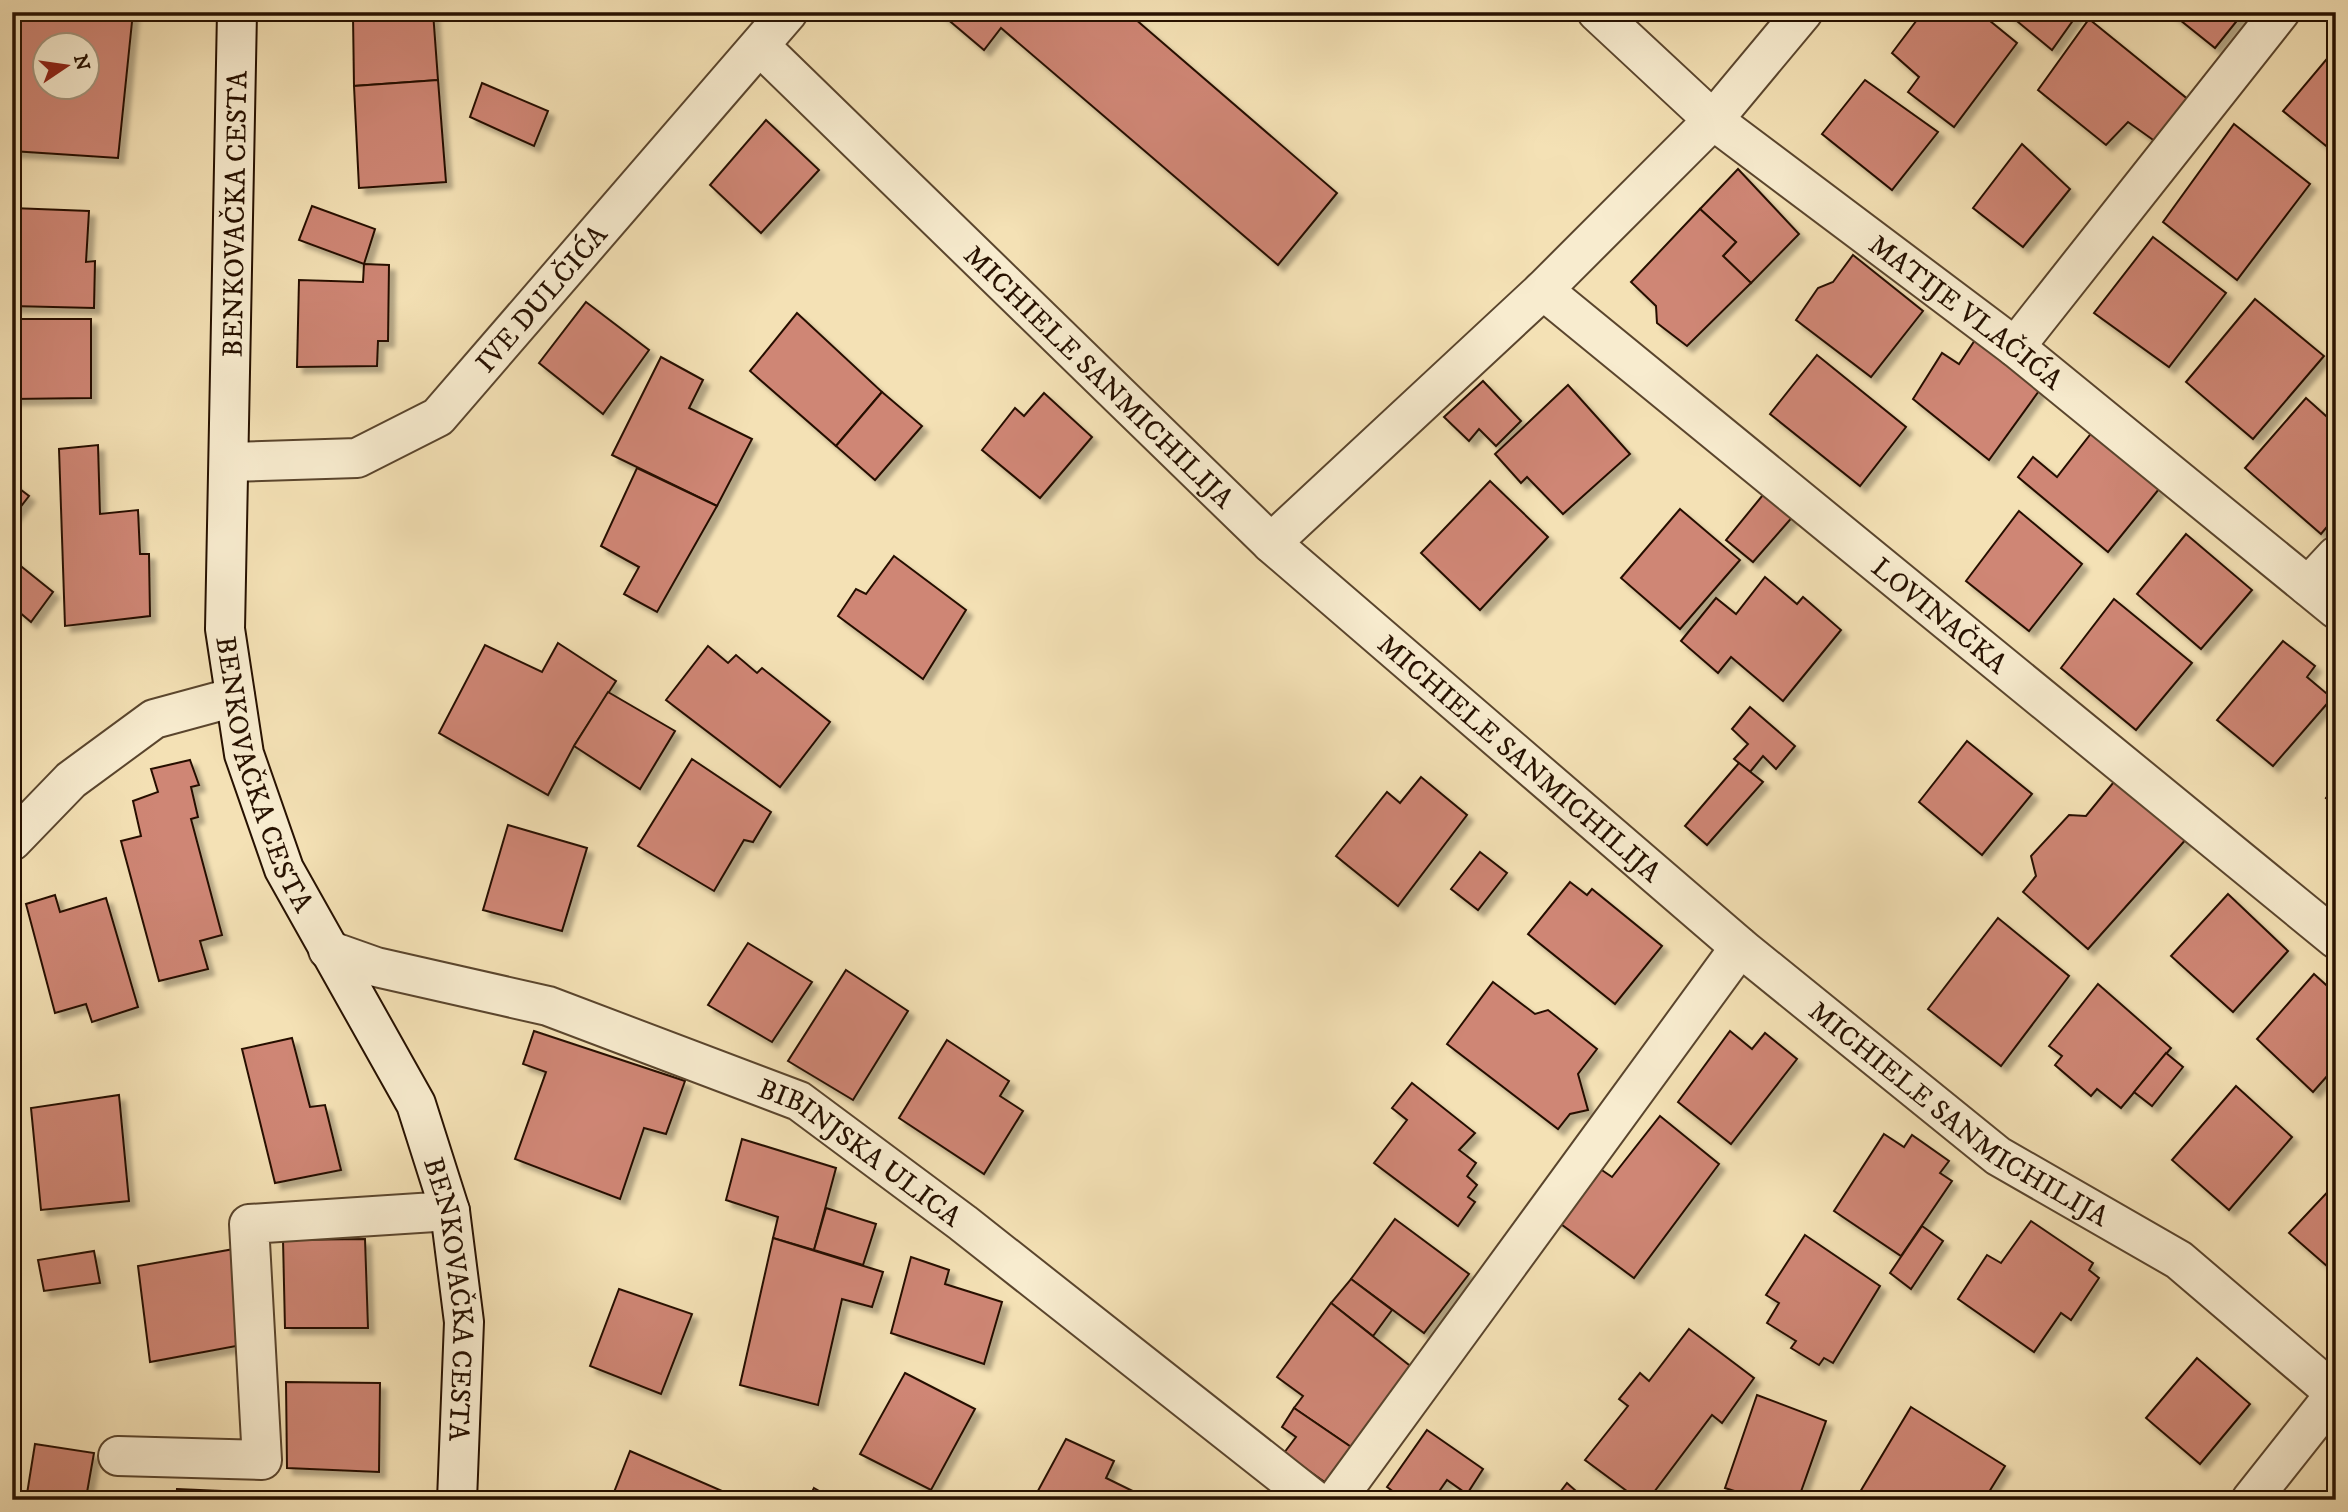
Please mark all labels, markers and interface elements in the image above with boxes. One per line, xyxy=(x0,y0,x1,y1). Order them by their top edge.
north arrow xyxy=(32,32,102,102)
text: N xyxy=(68,52,94,73)
street label: BENKOVAČKA CESTA xyxy=(215,69,256,358)
street label: IVE DULČIĆA xyxy=(468,217,616,380)
street label: MATIJE VLAČIĆA xyxy=(1861,227,2070,399)
street label: MICHIELE SANMICHILIJA xyxy=(956,238,1241,517)
street label: LOVINAČKA xyxy=(1864,550,2015,683)
street label: MICHIELE SANMICHILIJA xyxy=(1370,627,1669,891)
street label: BENKOVAČKA CESTA xyxy=(207,634,321,920)
street label: MICHIELE SANMICHILIJA xyxy=(1801,994,2115,1235)
street label: BIBINJSKA ULICA xyxy=(753,1071,969,1235)
street label: BENKOVAČKA CESTA xyxy=(415,1153,480,1443)

